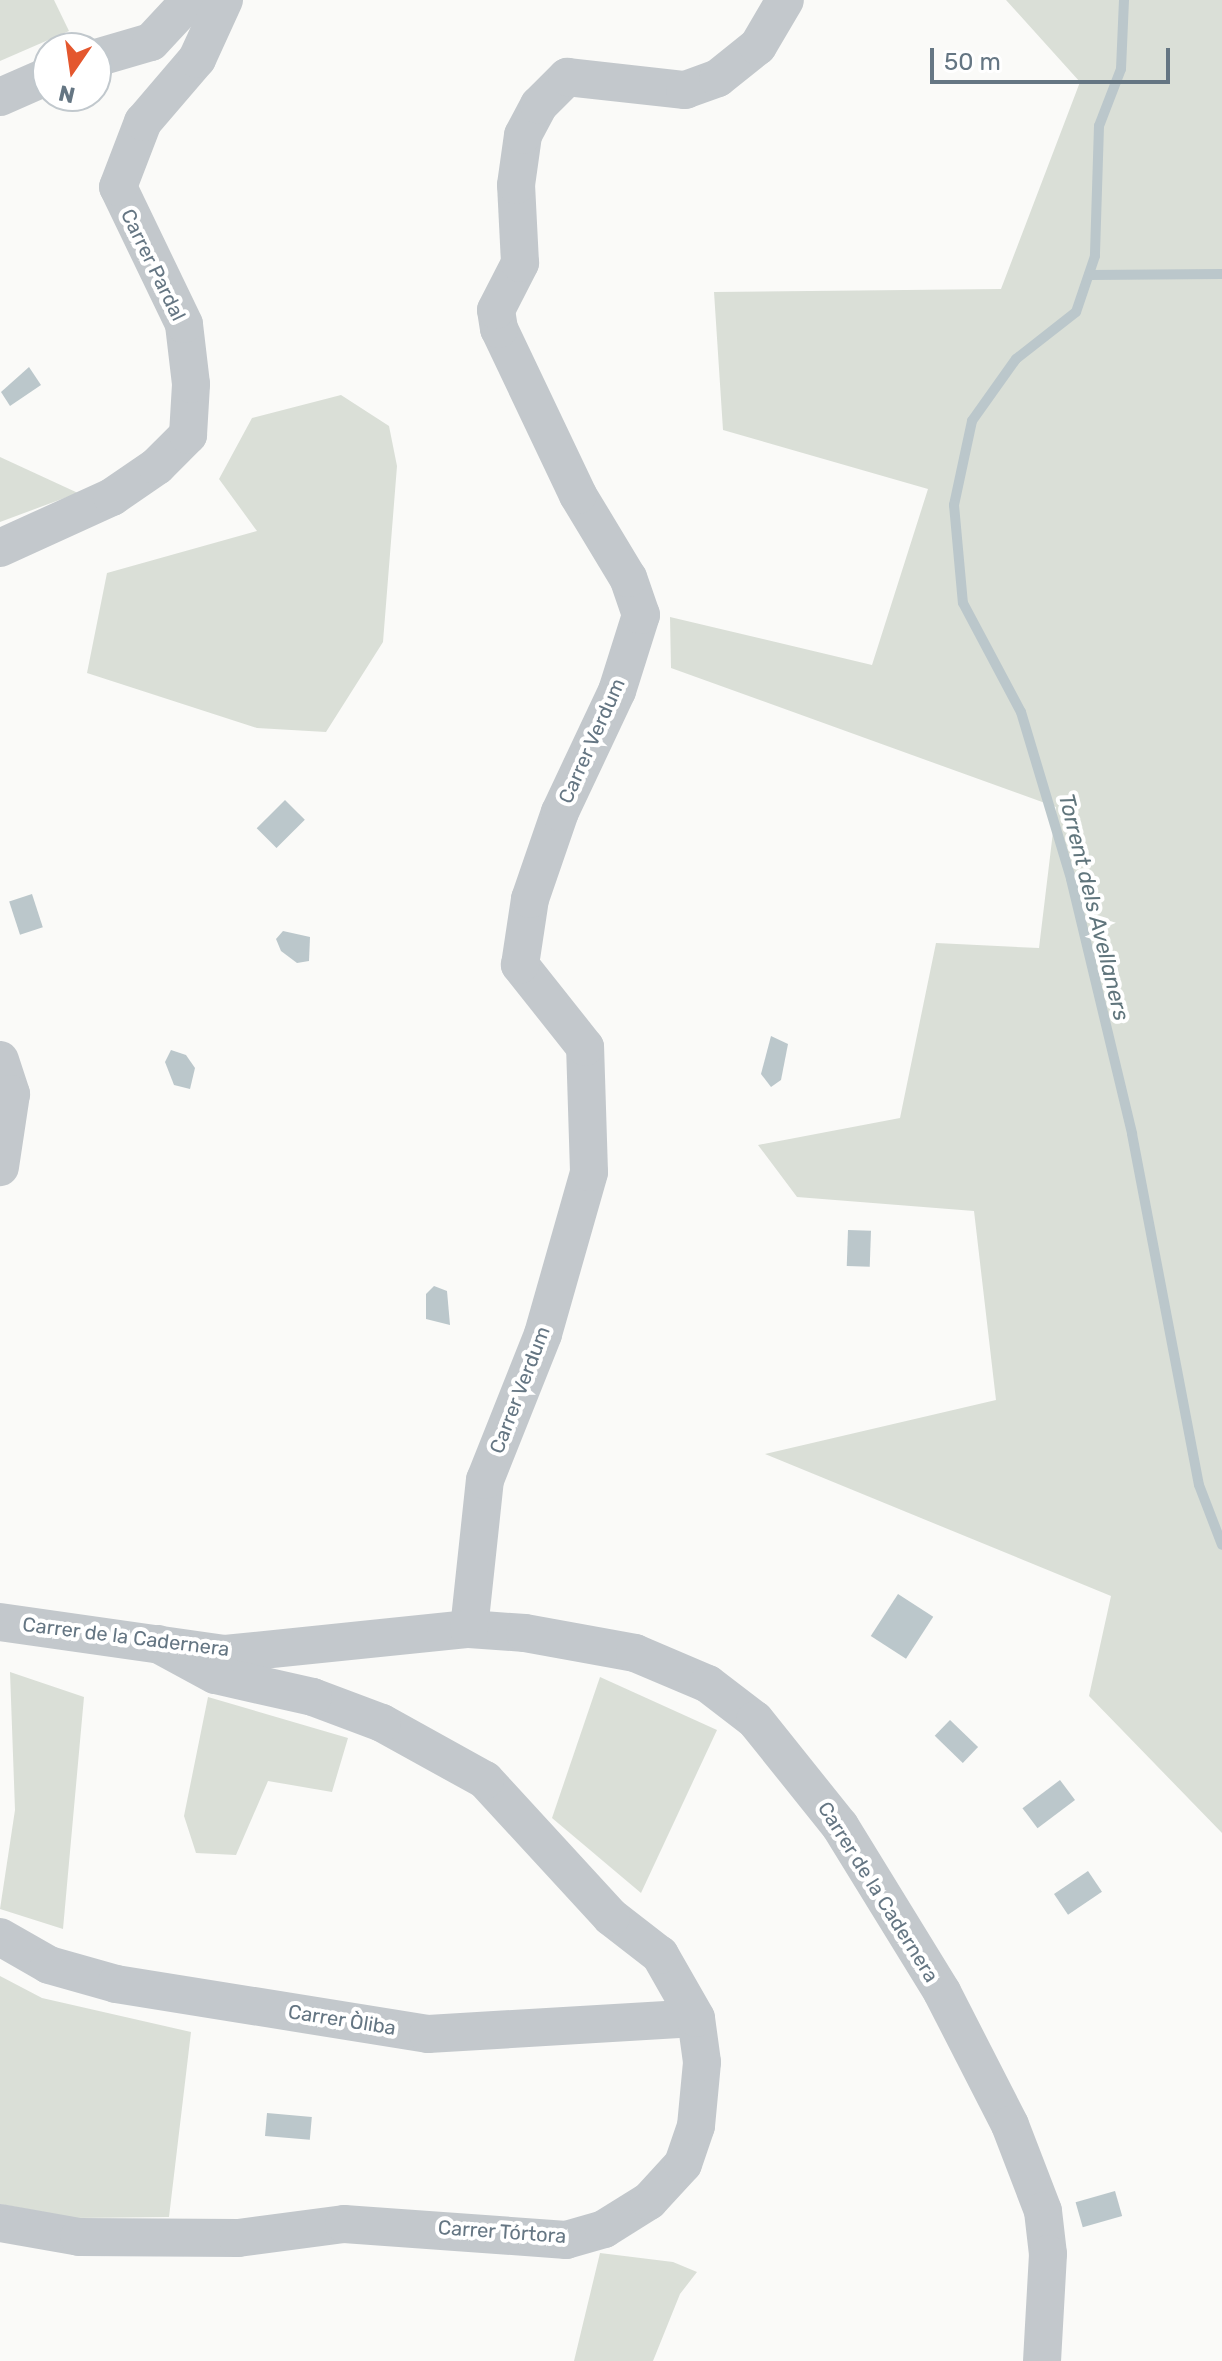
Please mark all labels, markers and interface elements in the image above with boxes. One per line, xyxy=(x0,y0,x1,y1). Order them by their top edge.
north arrow xyxy=(32,32,112,112)
scale bar xyxy=(934,32,1174,82)
text: 50 m xyxy=(944,48,1001,76)
text: N xyxy=(56,79,78,109)
street label: Carrer Pardal xyxy=(115,205,191,325)
street label: Carrer Verdum xyxy=(553,674,631,808)
water label: Torrent dels Avellaners xyxy=(1053,790,1135,1024)
street label: Carrer Verdum xyxy=(485,1322,555,1458)
street label: Carrer de la Cadernera xyxy=(21,1612,231,1662)
street label: Carrer de la Cadernera xyxy=(813,1797,943,1987)
street label: Carrer Òliba xyxy=(286,2000,398,2040)
street label: Carrer Tórtora xyxy=(437,2216,567,2248)

